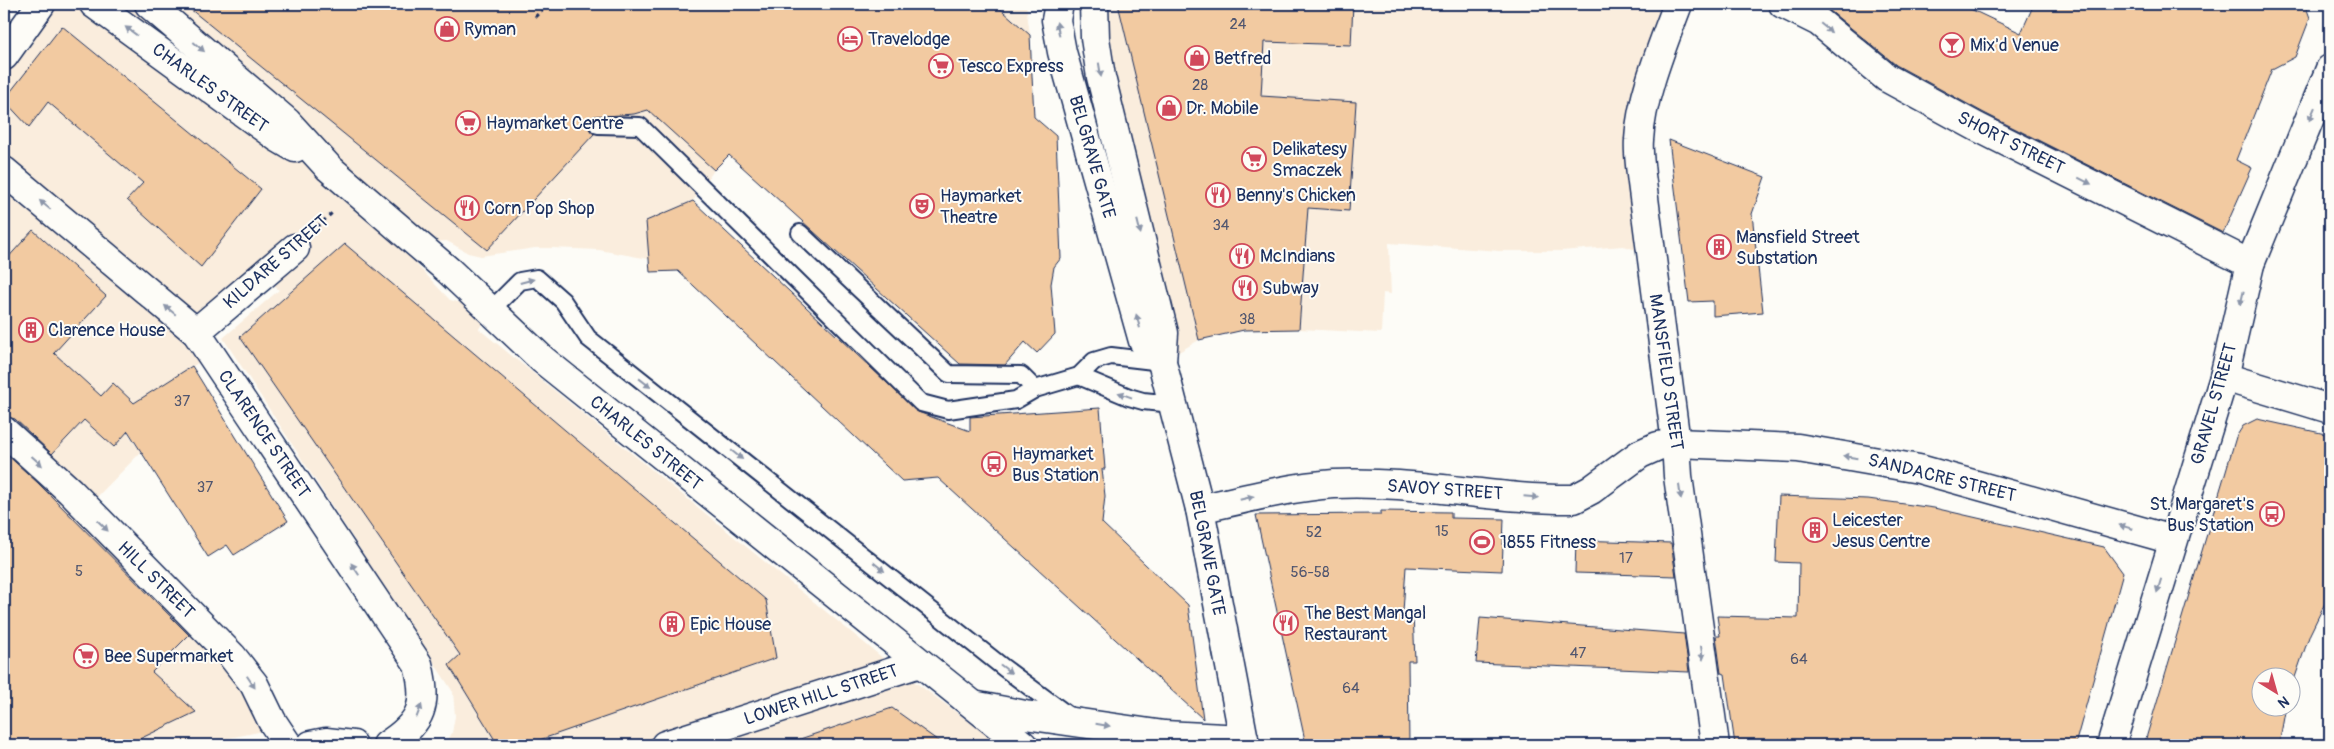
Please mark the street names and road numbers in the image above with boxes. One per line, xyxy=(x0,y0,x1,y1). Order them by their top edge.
street label: CHARLES STREET xyxy=(147,38,273,138)
street label: BELGRAVE GATE xyxy=(1063,93,1121,221)
street label: SHORT STREET xyxy=(1954,106,2068,180)
street label: KILDARE STREET xyxy=(219,210,333,314)
street label: MANSFIELD STREET xyxy=(1644,292,1688,452)
street label: GRAVEL STREET xyxy=(2186,340,2242,467)
street label: CLARENCE STREET xyxy=(213,366,315,502)
street label: CHARLES STREET xyxy=(585,391,707,495)
street label: SANDACRE STREET xyxy=(1866,448,2018,508)
street label: SAVOY STREET xyxy=(1386,474,1504,506)
street label: BELGRAVE GATE xyxy=(1184,488,1230,618)
street label: HILL STREET xyxy=(112,536,200,624)
street label: LOWER HILL STREET xyxy=(741,659,901,731)

